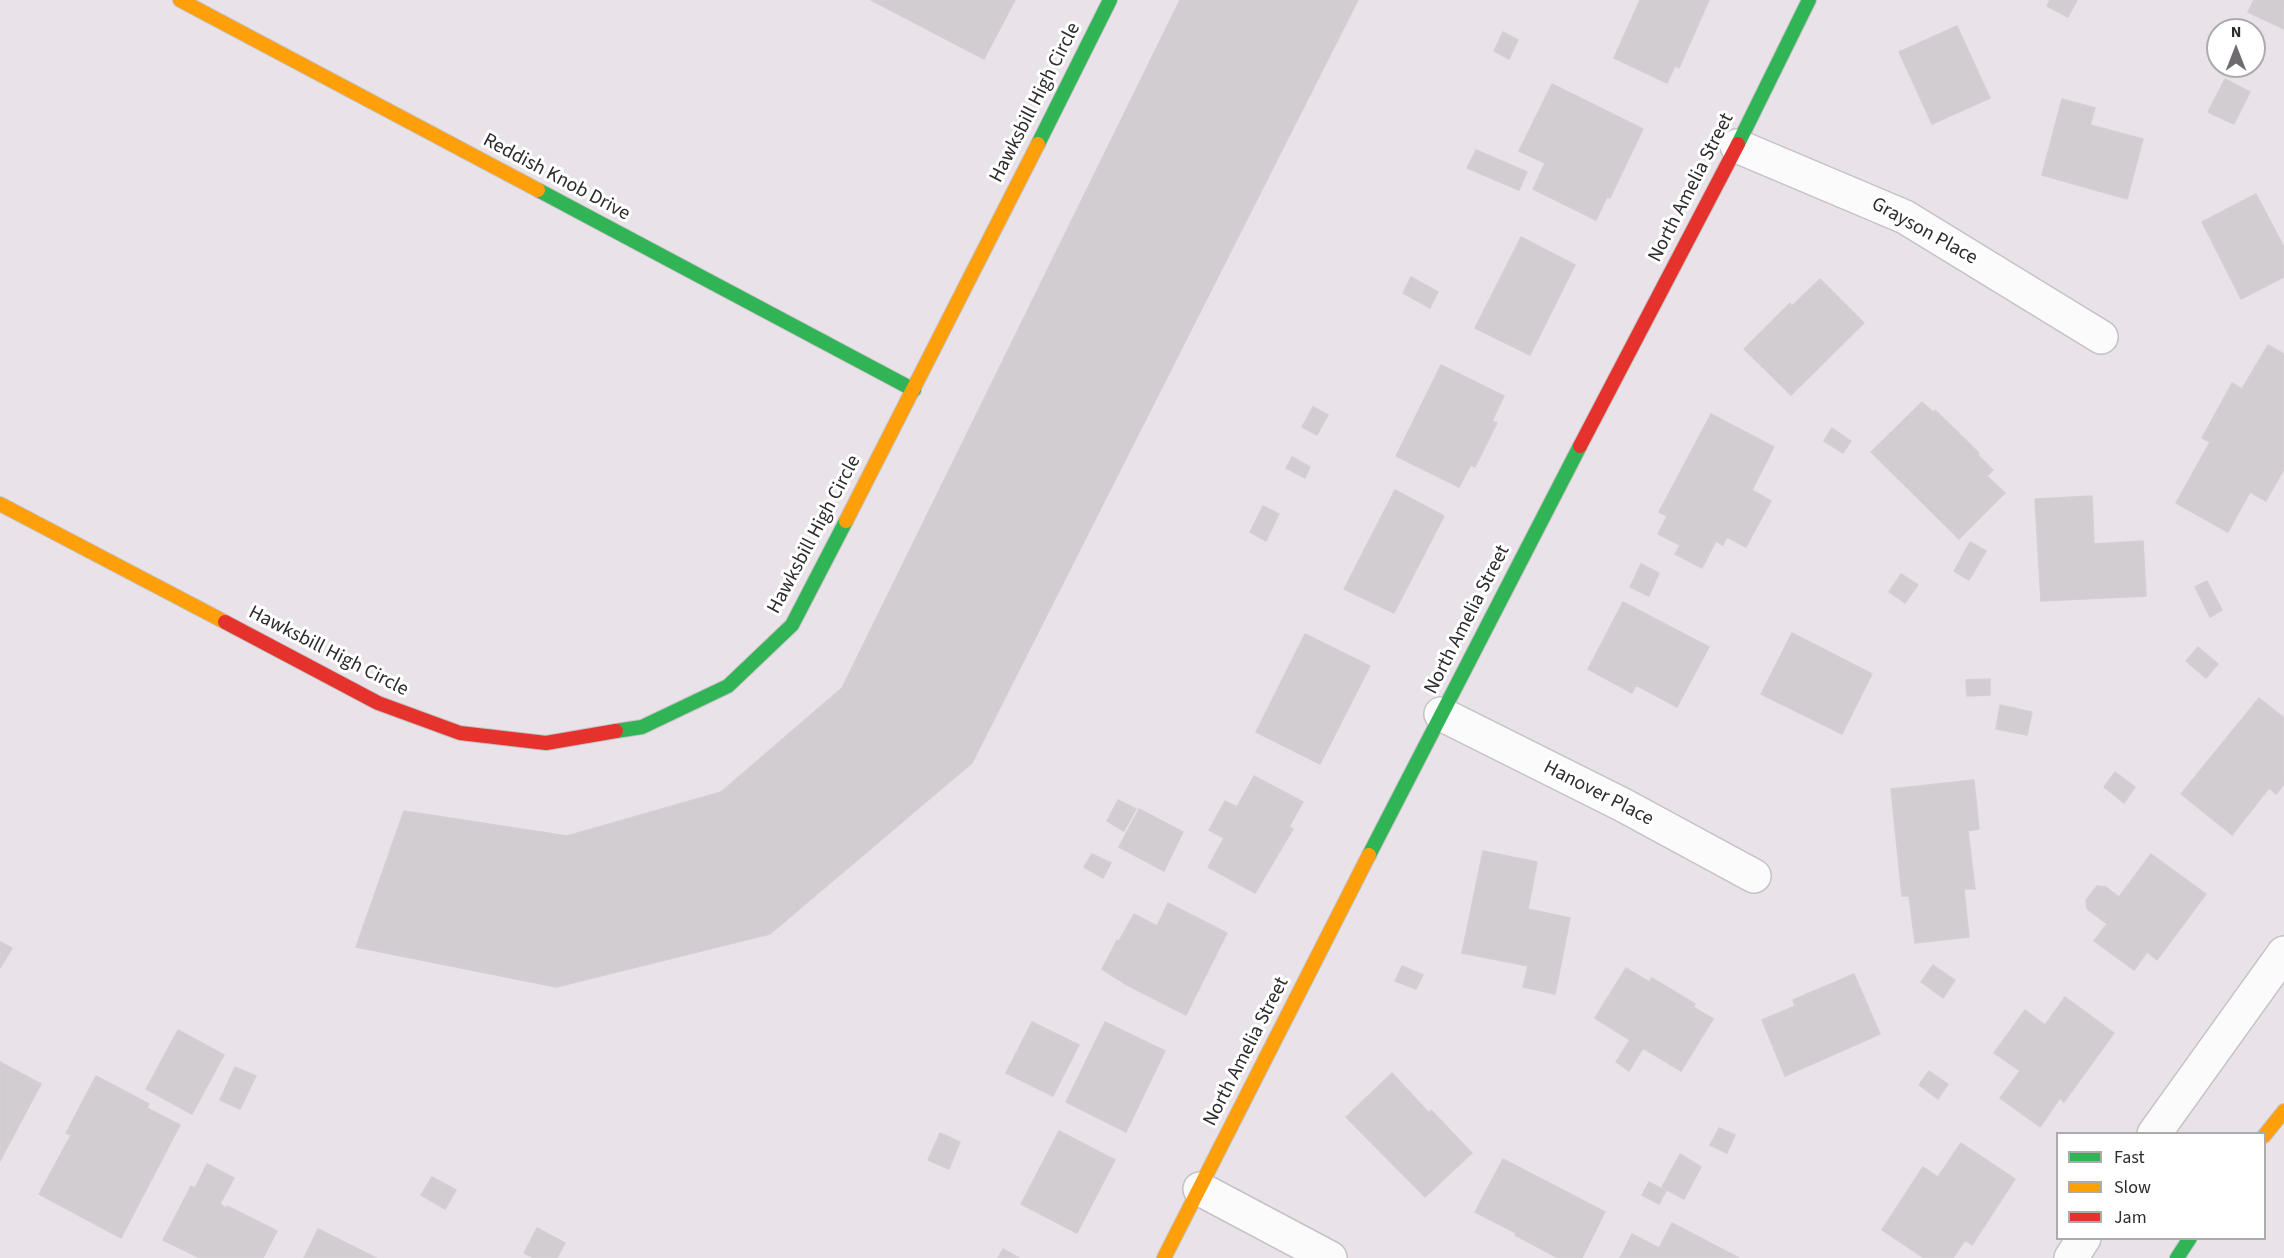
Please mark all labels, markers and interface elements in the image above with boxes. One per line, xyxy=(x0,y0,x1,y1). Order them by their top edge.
north arrow xyxy=(2206,18,2266,78)
street label: Hawksbill High Circle xyxy=(985,19,1087,187)
text: N xyxy=(2231,21,2241,43)
street label: North Amelia Street xyxy=(1644,110,1740,266)
street label: Reddish Knob Drive xyxy=(478,129,634,227)
street label: Grayson Place xyxy=(1867,193,1981,271)
street label: Hawksbill High Circle xyxy=(763,452,867,618)
street label: North Amelia Street xyxy=(1420,542,1516,698)
street label: Hawksbill High Circle xyxy=(244,601,412,703)
street label: Hanover Place xyxy=(1539,756,1657,832)
street label: North Amelia Street xyxy=(1199,974,1295,1130)
legend xyxy=(2056,1132,2266,1240)
text: Fast xyxy=(2114,1145,2145,1170)
text: Slow xyxy=(2114,1175,2151,1200)
text: Jam xyxy=(2114,1205,2147,1230)

